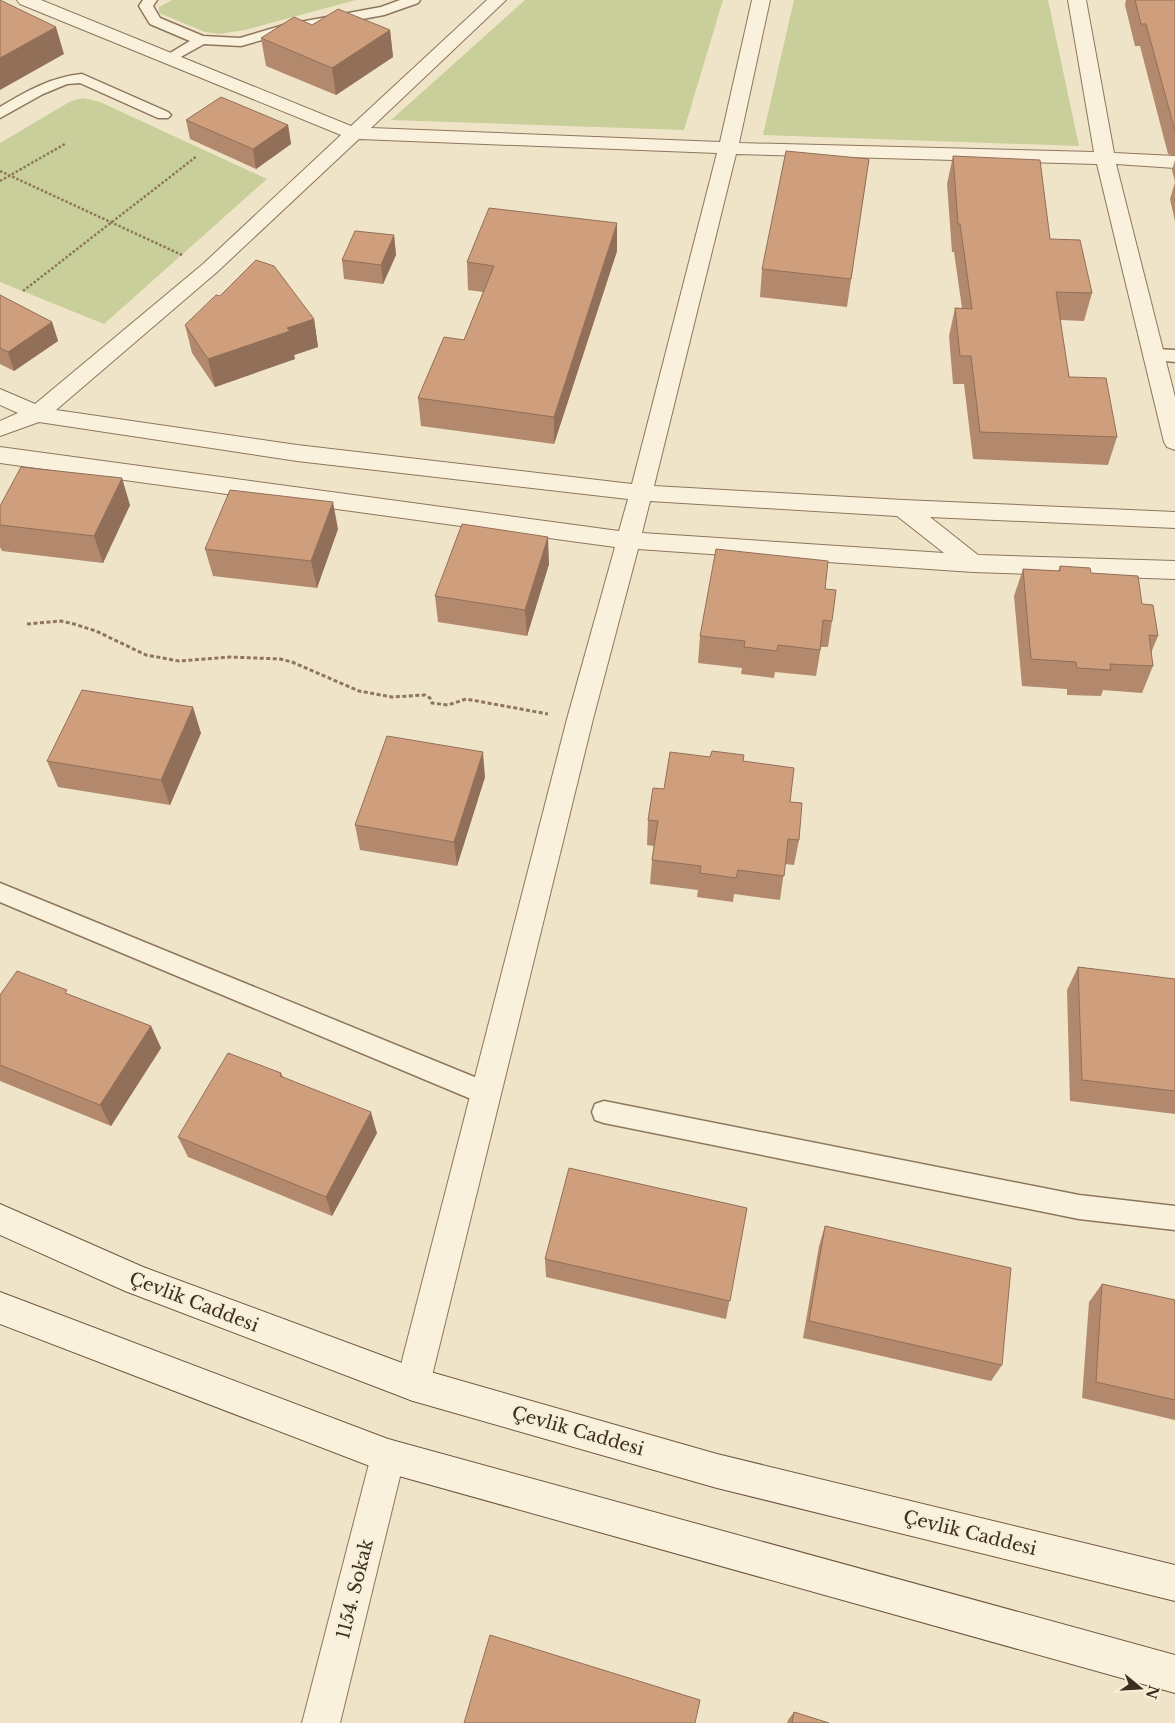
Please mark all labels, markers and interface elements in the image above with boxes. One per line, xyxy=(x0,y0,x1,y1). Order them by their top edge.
street label: Çevlik Caddesi xyxy=(126,1267,262,1337)
street label: Çevlik Caddesi xyxy=(509,1402,647,1460)
street label: Çevlik Caddesi xyxy=(901,1506,1039,1560)
street label: 1154. Sokak xyxy=(332,1537,378,1641)
north arrow xyxy=(1115,1663,1165,1713)
text: N xyxy=(1142,1683,1163,1701)

